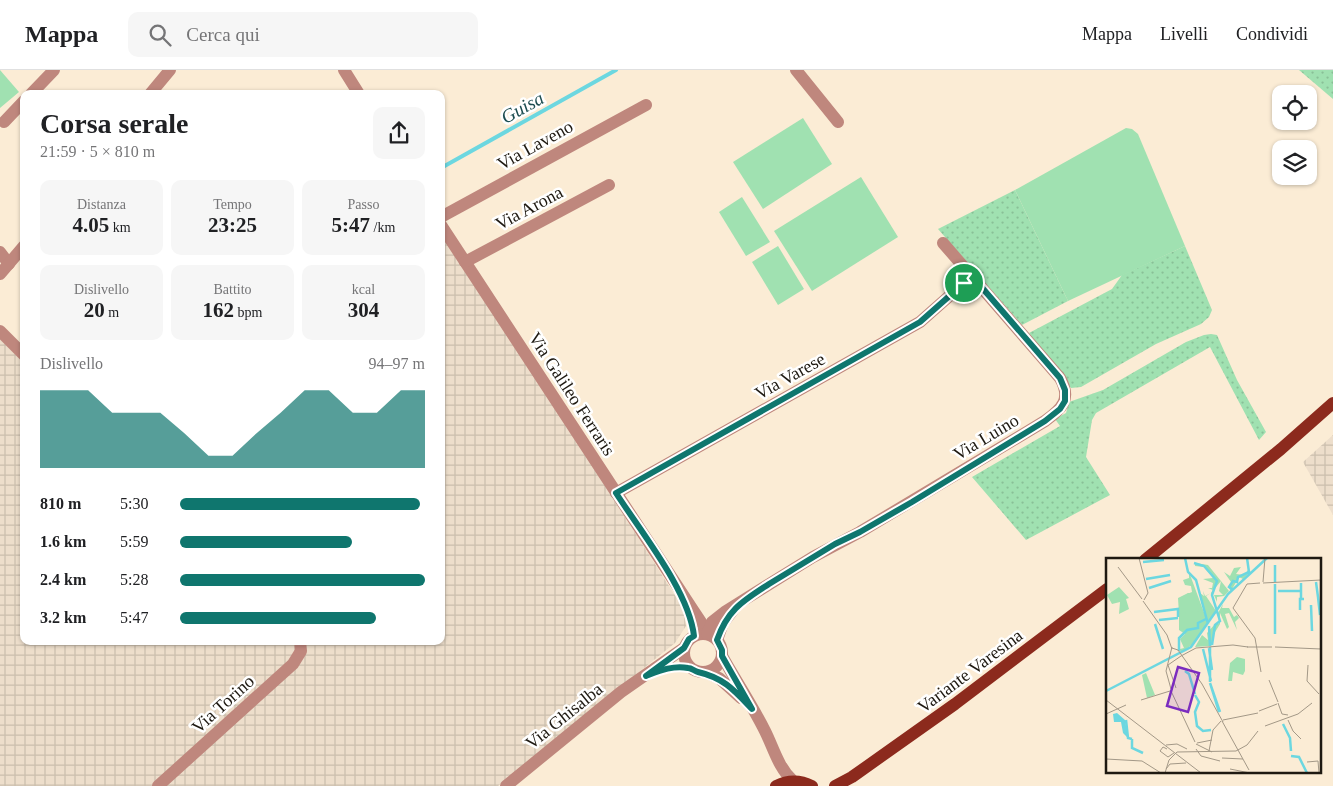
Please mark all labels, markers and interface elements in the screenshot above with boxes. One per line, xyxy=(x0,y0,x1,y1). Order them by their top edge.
search box xyxy=(128,12,478,57)
text: Mappa xyxy=(25,21,98,47)
icon: search xyxy=(146,21,174,49)
text: Cerca qui xyxy=(186,24,260,45)
text: Mappa xyxy=(1082,24,1132,44)
text: Livelli xyxy=(1160,24,1208,44)
text: Condividi xyxy=(1236,24,1308,44)
map controls xyxy=(1272,85,1317,185)
button: locate xyxy=(1272,85,1317,130)
water label: Guisa xyxy=(497,87,547,128)
button: share xyxy=(373,107,425,159)
text: Corsa serale xyxy=(40,108,189,139)
street label: Via Laveno xyxy=(494,116,576,174)
button: layers xyxy=(1272,140,1317,185)
text: 21:59 · 5 × 810 m xyxy=(40,143,155,160)
street label: Via Arona xyxy=(492,182,566,234)
text: Distanza xyxy=(77,197,126,212)
text: Tempo xyxy=(213,197,252,212)
text: Passo xyxy=(348,197,379,212)
text: 4.05 xyxy=(72,213,109,237)
text: 23:25 xyxy=(208,213,257,237)
text: 5:47 xyxy=(332,213,370,237)
text: km xyxy=(109,220,131,235)
text: /km xyxy=(370,220,395,235)
pin xyxy=(943,262,985,304)
icon: arrive xyxy=(950,269,978,297)
text: Dislivello xyxy=(74,282,129,297)
text: Battito xyxy=(213,282,252,297)
text: kcal xyxy=(352,282,375,297)
text: 20 xyxy=(84,298,105,322)
text: 162 xyxy=(203,298,234,322)
text: 304 xyxy=(348,298,379,322)
text: m xyxy=(105,305,119,320)
text: bpm xyxy=(234,305,262,320)
street label: Via Galileo Ferraris xyxy=(525,329,619,459)
street label: Via Varese xyxy=(751,349,829,403)
text: Dislivello xyxy=(40,355,103,372)
text: 94–97 m xyxy=(369,355,425,372)
street label: Via Luino xyxy=(950,410,1022,464)
text: 810 m xyxy=(40,495,81,512)
text: 5:30 xyxy=(120,495,148,512)
text: 1.6 km xyxy=(40,533,86,550)
text: 5:59 xyxy=(120,533,148,550)
inset map xyxy=(1106,558,1320,774)
text: 2.4 km xyxy=(40,571,86,588)
text: 5:28 xyxy=(120,571,148,588)
text: 3.2 km xyxy=(40,609,86,626)
text: 5:47 xyxy=(120,609,148,626)
street label: Variante Varesina xyxy=(914,625,1026,717)
street label: Via Torino xyxy=(188,671,258,737)
street label: Via Ghisalba xyxy=(521,679,607,753)

